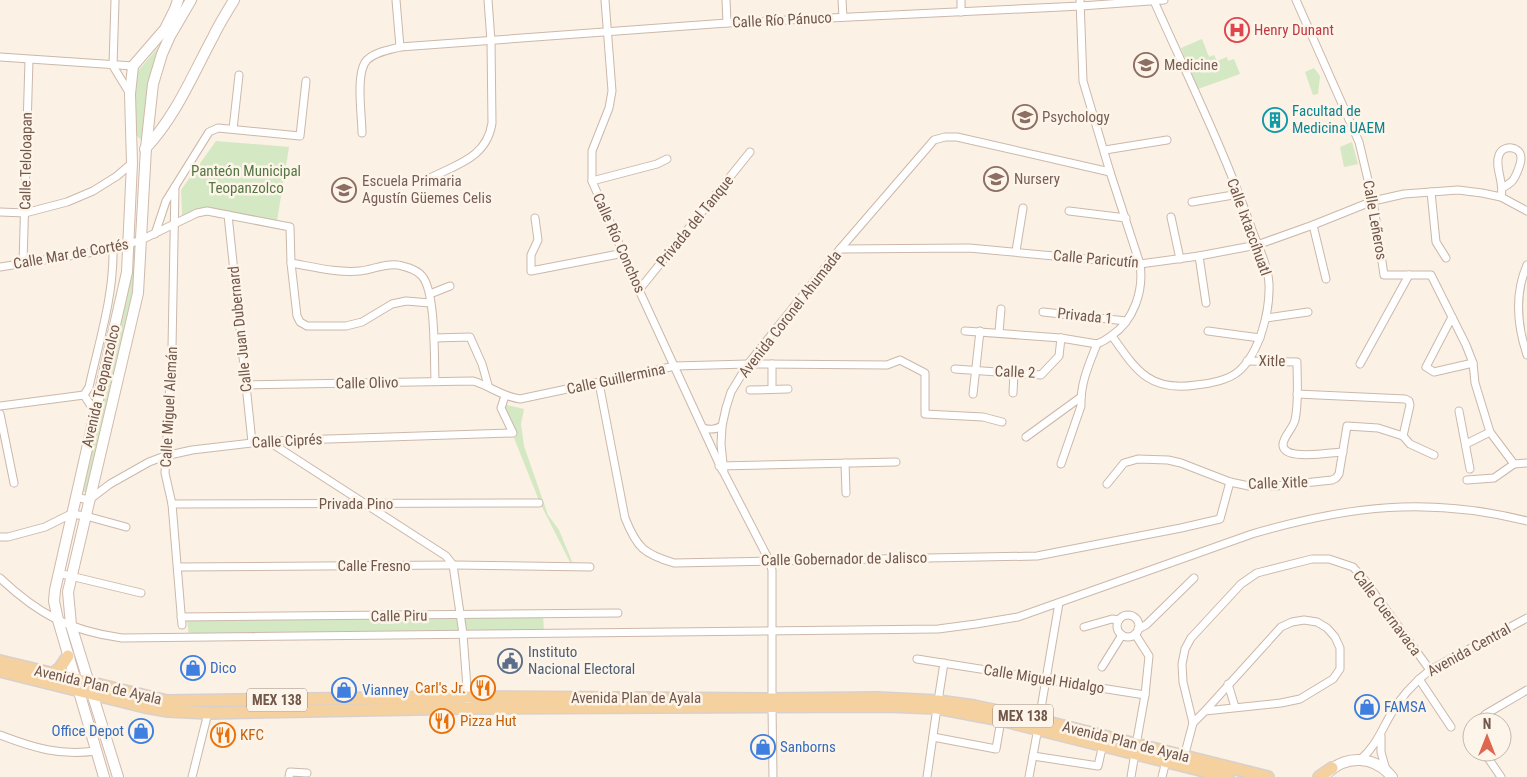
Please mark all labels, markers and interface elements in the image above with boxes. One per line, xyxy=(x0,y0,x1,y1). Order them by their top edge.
street label: Calle Río Pánuco xyxy=(732,8,832,32)
hospital icon: Henry Dunant xyxy=(1224,17,1250,43)
place label: Henry Dunant xyxy=(1254,21,1334,39)
school or university icon: Medicine xyxy=(1133,52,1159,78)
place label: Medicine xyxy=(1164,56,1218,74)
place label: Facultad de Medicina UAEM xyxy=(1292,102,1385,137)
school or university icon: Psychology xyxy=(1012,104,1038,130)
building icon: Facultad de Medicina UAEM xyxy=(1262,107,1288,133)
place label: Psychology xyxy=(1042,108,1110,126)
street label: Calle Teloloapan xyxy=(16,112,36,210)
park label: Panteón Municipal Teopanzolco xyxy=(191,162,301,197)
school or university icon: Nursery xyxy=(983,166,1009,192)
place label: Nursery xyxy=(1014,170,1060,188)
place label: Escuela Primaria Agustín Güemes Celis xyxy=(362,172,492,207)
street label: Privada del Tanque xyxy=(653,172,737,270)
street label: Calle Ixtaccíhuatl xyxy=(1223,176,1275,278)
school or university icon: Escuela Primaria Agustín Güemes Celis xyxy=(331,177,357,203)
street label: Calle Leñeros xyxy=(1359,179,1391,261)
street label: Calle Río Conchos xyxy=(589,190,649,296)
street label: Calle Mar de Cortés xyxy=(12,235,130,273)
street label: Calle Paricutín xyxy=(1052,246,1140,272)
street label: Avenida Coronel Ahumada xyxy=(735,247,845,381)
street label: Calle Juan Dubernard xyxy=(224,265,256,393)
street label: Privada 1 xyxy=(1057,304,1113,328)
street label: Avenida Teopanzolco xyxy=(78,323,124,449)
street label: Calle Miguel Alemán xyxy=(157,346,181,468)
street label: Xitle xyxy=(1259,352,1285,370)
street label: Calle Guillermina xyxy=(565,360,667,398)
street label: Calle 2 xyxy=(994,362,1036,382)
street label: Calle Olivo xyxy=(335,373,399,393)
street label: Calle Ciprés xyxy=(251,430,323,452)
street label: Calle Xitle xyxy=(1248,473,1308,493)
street label: Privada Pino xyxy=(319,495,393,513)
street label: Calle Gobernador de Jalisco xyxy=(761,549,927,569)
street label: Calle Fresno xyxy=(337,557,411,575)
street label: Calle Cuernavaca xyxy=(1349,567,1425,659)
street label: Calle Piru xyxy=(371,607,427,625)
street label: Avenida Central xyxy=(1424,620,1514,680)
place label: Instituto Nacional Electoral xyxy=(528,643,635,678)
public building icon: Instituto Nacional Electoral xyxy=(497,648,523,674)
shop icon: Dico xyxy=(180,655,206,681)
place label: Dico xyxy=(210,659,236,677)
street label: Calle Miguel Hidalgo xyxy=(982,661,1106,697)
street label: Avenida Plan de Ayala xyxy=(33,662,163,708)
restaurant icon: Carl's Jr. xyxy=(470,675,496,701)
shop icon: Vianney xyxy=(331,677,357,703)
place label: Carl's Jr. xyxy=(415,679,466,697)
place label: Vianney xyxy=(362,681,409,699)
road number: MEX 138 xyxy=(247,688,307,712)
street label: Avenida Plan de Ayala xyxy=(571,689,701,707)
shop icon: FAMSA xyxy=(1354,694,1380,720)
place label: FAMSA xyxy=(1384,698,1427,716)
road number: MEX 138 xyxy=(993,704,1053,728)
restaurant icon: Pizza Hut xyxy=(429,708,455,734)
place label: Pizza Hut xyxy=(460,712,517,730)
north arrow xyxy=(1462,712,1512,762)
text: N xyxy=(1483,716,1491,732)
shop icon: Office Depot xyxy=(128,718,154,744)
street label: Avenida Plan de Ayala xyxy=(1061,718,1191,766)
place label: Office Depot xyxy=(51,722,124,740)
restaurant icon: KFC xyxy=(210,722,236,748)
place label: KFC xyxy=(240,726,264,744)
shop icon: Sanborns xyxy=(750,734,776,760)
place label: Sanborns xyxy=(780,738,836,756)

